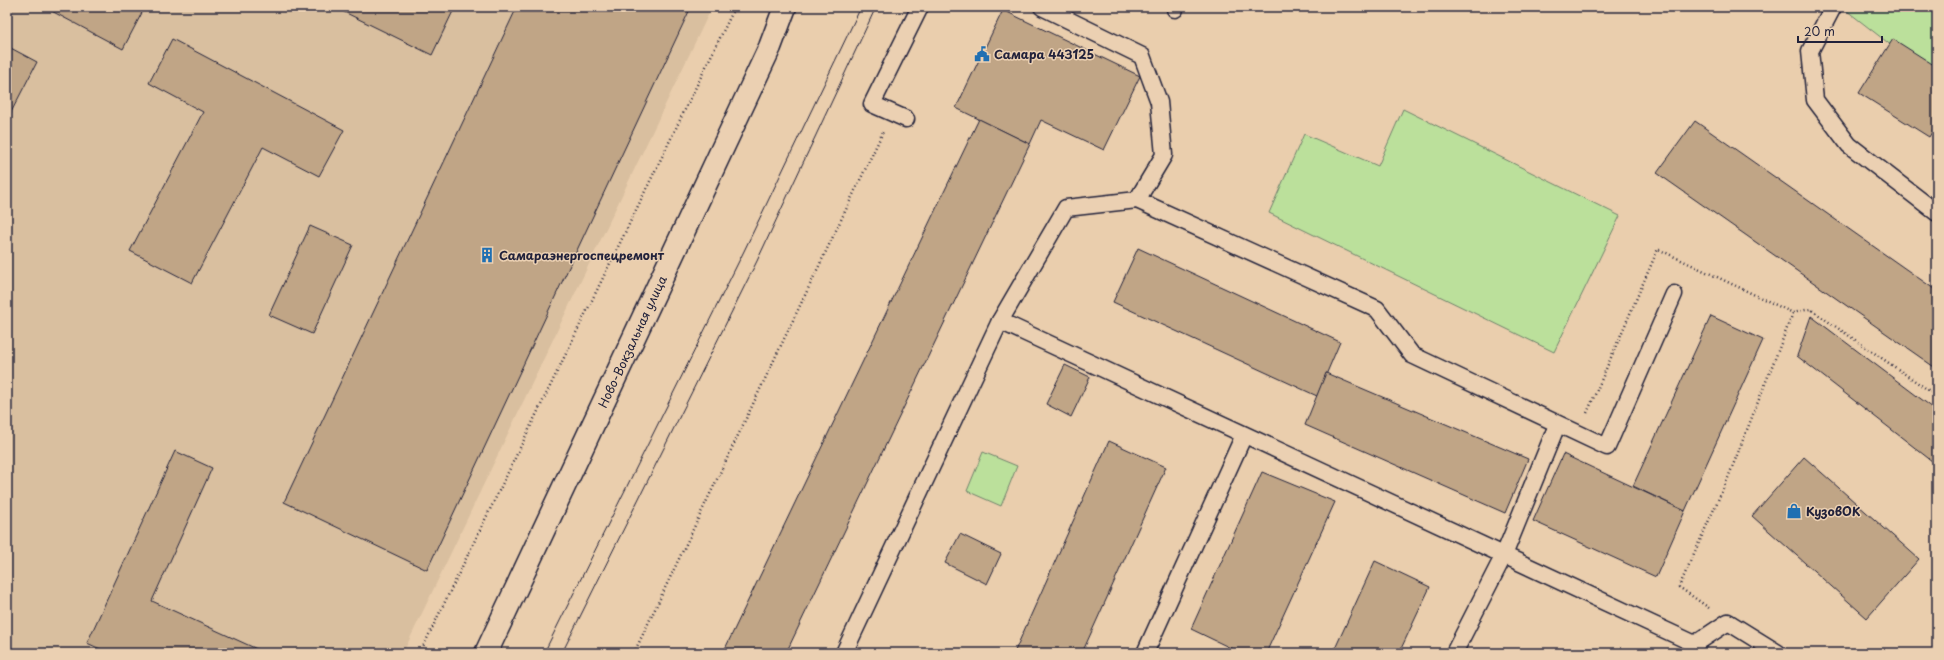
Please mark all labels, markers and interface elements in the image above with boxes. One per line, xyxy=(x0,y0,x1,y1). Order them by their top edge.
scale bar xyxy=(1798,18,1882,44)
text: 20 m xyxy=(1804,22,1835,40)
public building icon: Самара 443125 xyxy=(973,45,991,63)
place label: Самара 443125 xyxy=(994,45,1094,63)
building icon: Самараэнергоспецремонт xyxy=(478,246,496,264)
place label: Самараэнергоспецремонт xyxy=(499,246,665,264)
street label: Ново-Вокзальная улица xyxy=(593,272,671,411)
shop icon: КузовОК xyxy=(1785,502,1803,520)
place label: КузовОК xyxy=(1806,502,1861,520)

